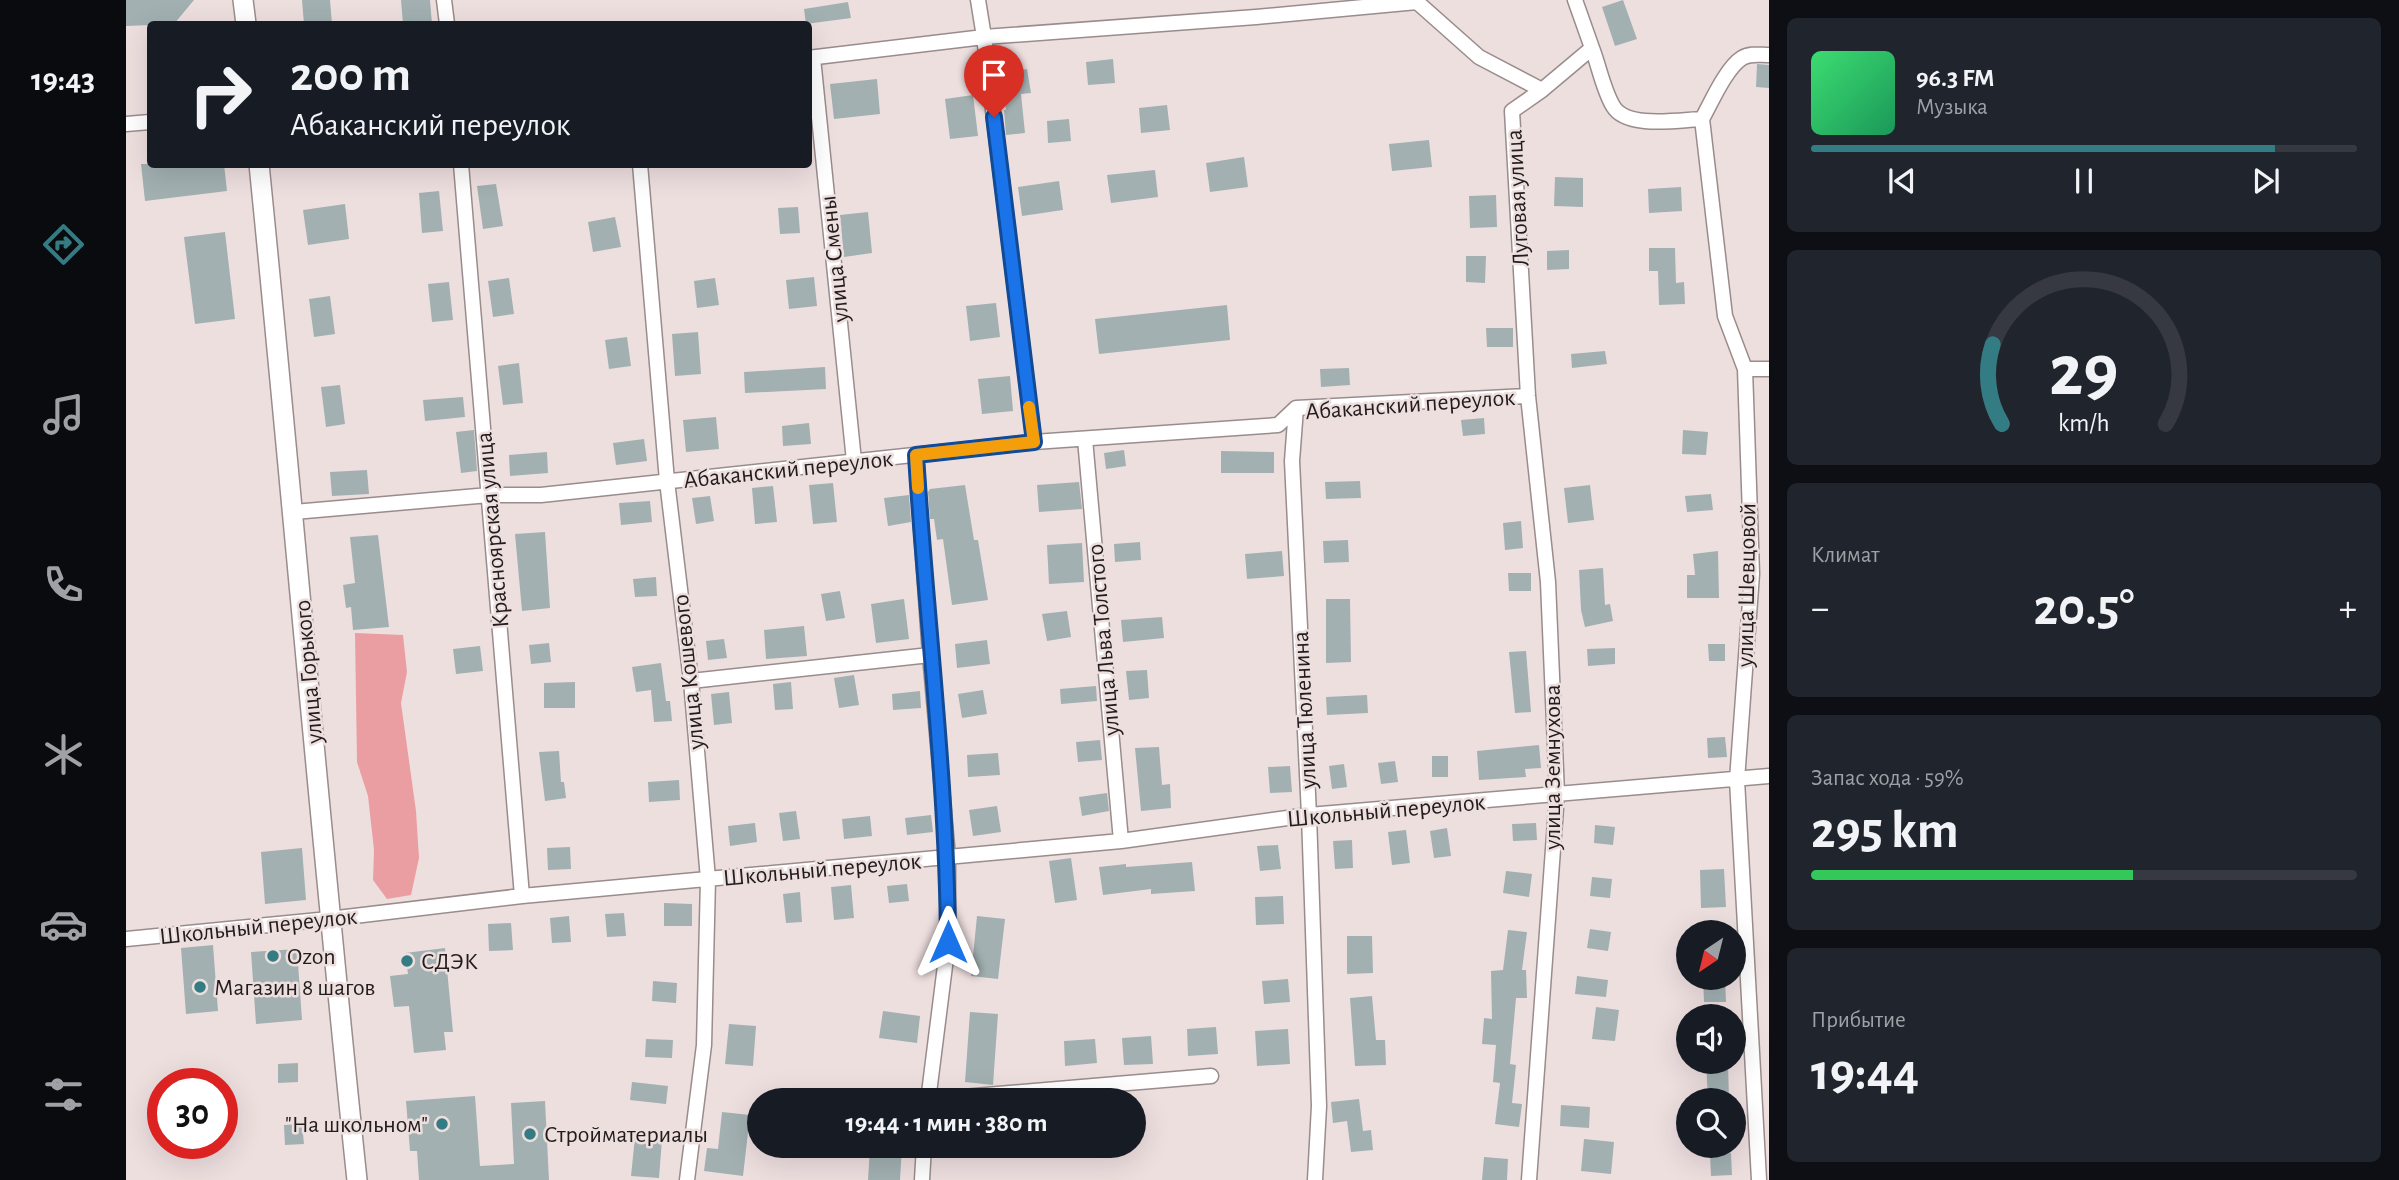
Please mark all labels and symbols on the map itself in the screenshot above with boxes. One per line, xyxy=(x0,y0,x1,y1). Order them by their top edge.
pin xyxy=(964,45,1024,117)
street label: Луговая улица xyxy=(1502,129,1534,267)
street label: улица Смены xyxy=(816,194,854,324)
street label: Абаканский переулок xyxy=(1304,386,1516,424)
street label: Красноярская улица xyxy=(472,431,514,629)
street label: Абаканский переулок xyxy=(682,447,894,493)
street label: улица Шевцовой xyxy=(1734,503,1760,668)
street label: улица Льва Толстого xyxy=(1084,543,1124,738)
street label: улица Кошевого xyxy=(669,593,709,752)
street label: улица Горького xyxy=(291,599,327,746)
street label: улица Тюленина xyxy=(1289,630,1321,790)
street label: улица Земнухова xyxy=(1541,684,1565,851)
street label: Школьный переулок xyxy=(1286,790,1486,832)
street label: Школьный переулок xyxy=(722,849,922,891)
street label: Школьный переулок xyxy=(158,905,358,949)
position arrow xyxy=(911,905,985,979)
north arrow xyxy=(1676,920,1746,990)
place label: Ozon xyxy=(287,945,336,969)
marker: Ozon xyxy=(265,948,281,964)
place label: СДЭК xyxy=(421,950,478,974)
marker: СДЭК xyxy=(399,953,415,969)
place label: Магазин 8 шагов xyxy=(214,976,375,1000)
marker: Магазин 8 шагов xyxy=(192,979,208,995)
speed limit sign: 30 xyxy=(147,1068,238,1159)
place label: "На школьном" xyxy=(285,1113,428,1137)
marker: "На школьном" xyxy=(434,1116,450,1132)
place label: Стройматериалы xyxy=(544,1123,708,1147)
marker: Стройматериалы xyxy=(522,1126,538,1142)

